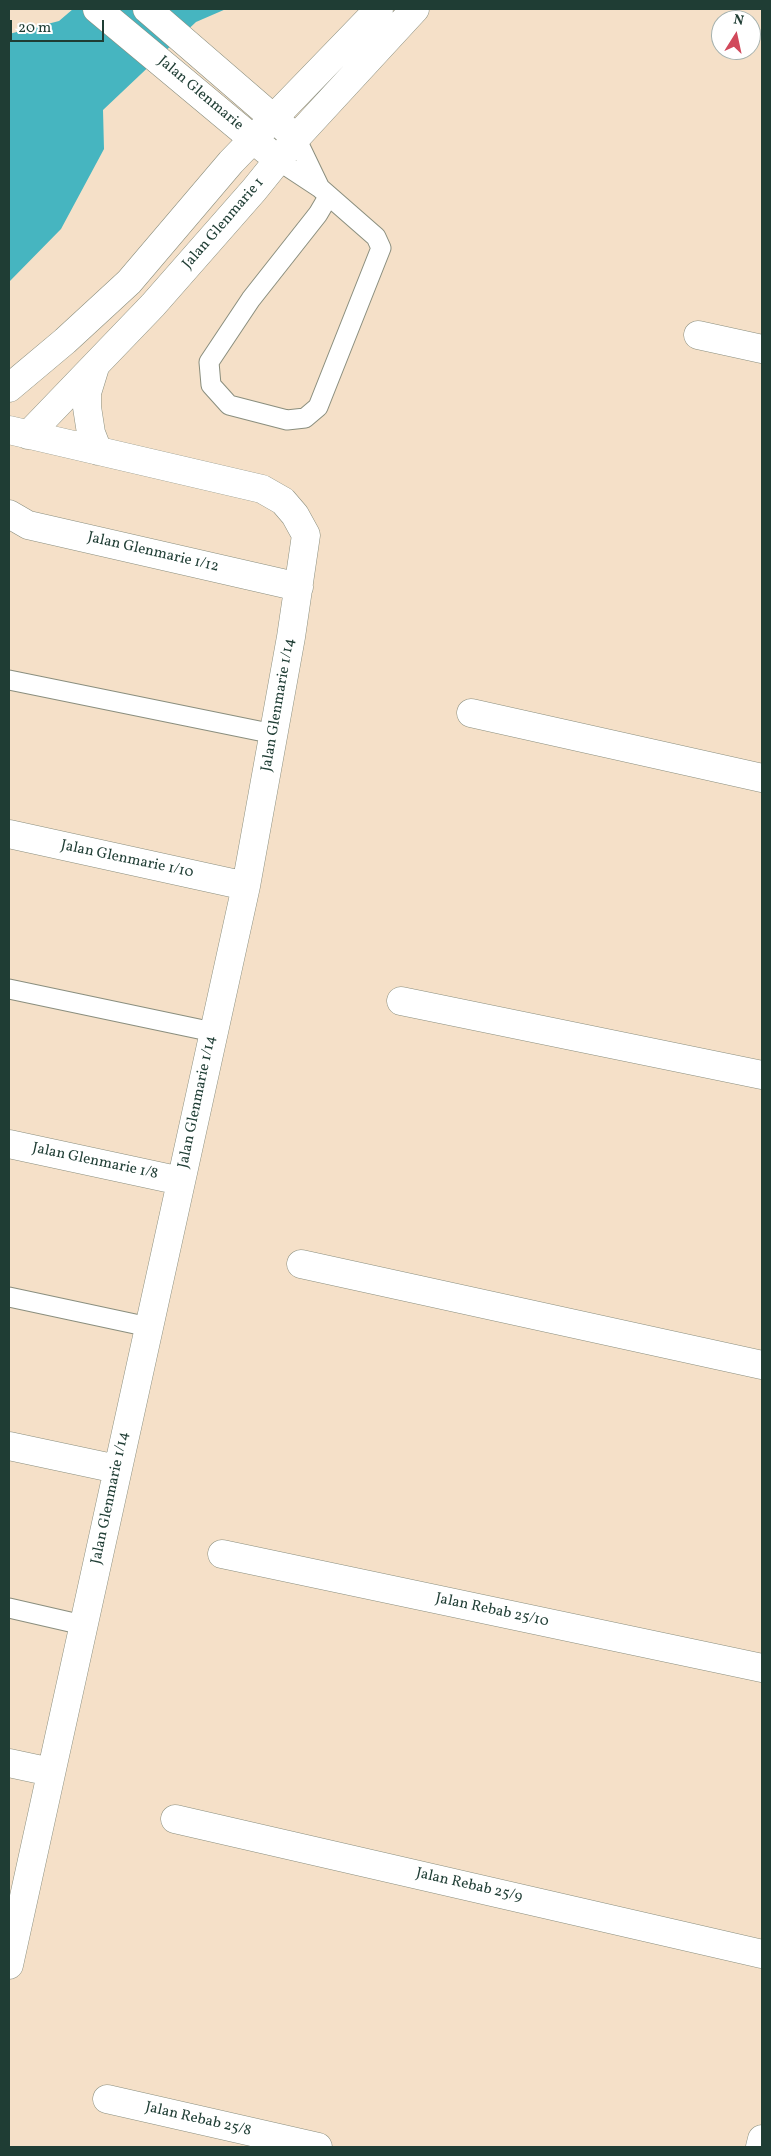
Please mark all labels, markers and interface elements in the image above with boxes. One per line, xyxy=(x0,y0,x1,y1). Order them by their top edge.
scale bar xyxy=(12,10,106,42)
north arrow xyxy=(711,10,761,60)
text: N xyxy=(732,10,745,31)
text: 20 m xyxy=(18,18,51,39)
street label: Jalan Glenmarie xyxy=(153,53,247,135)
street label: Jalan Glenmarie 1 xyxy=(179,175,269,273)
street label: Jalan Glenmarie 1/12 xyxy=(86,529,220,577)
street label: Jalan Glenmarie 1/14 xyxy=(258,637,300,773)
street label: Jalan Glenmarie 1/10 xyxy=(59,837,195,883)
street label: Jalan Glenmarie 1/14 xyxy=(175,1034,221,1170)
street label: Jalan Glenmarie 1/8 xyxy=(31,1140,159,1184)
street label: Jalan Glenmarie 1/14 xyxy=(88,1430,134,1566)
street label: Jalan Rebab 25/10 xyxy=(434,1590,550,1632)
street label: Jalan Rebab 25/9 xyxy=(414,1865,524,1907)
street label: Jalan Rebab 25/8 xyxy=(143,2099,253,2141)

